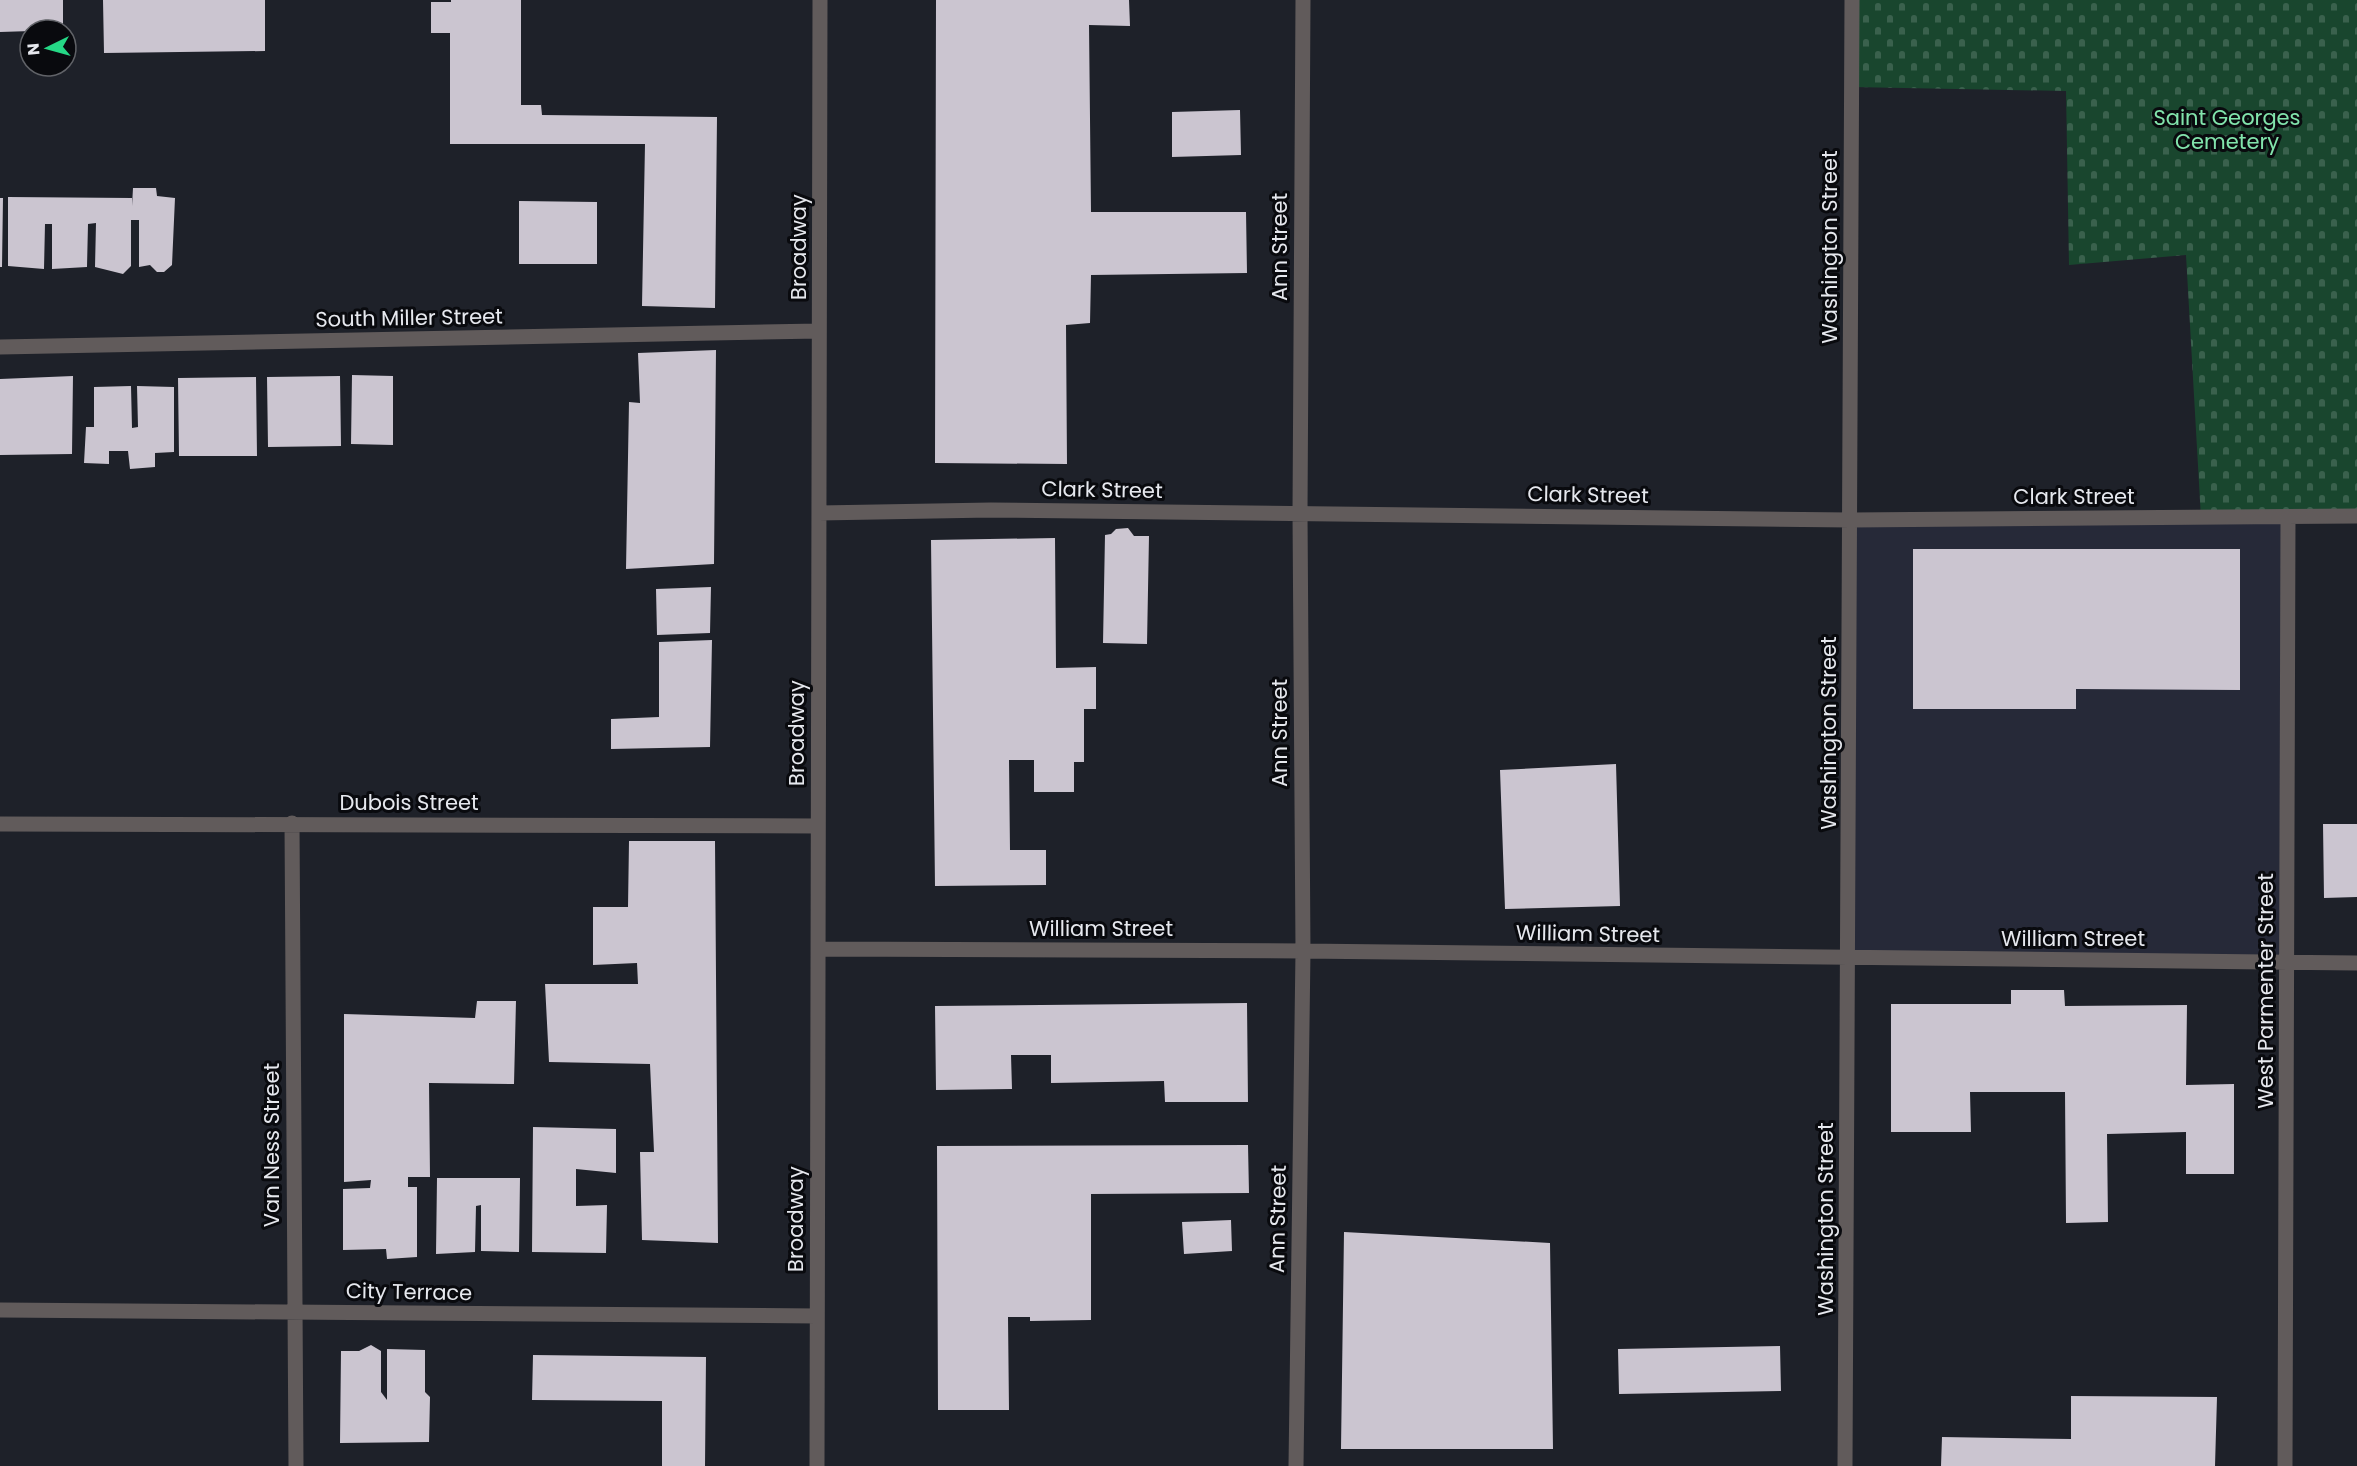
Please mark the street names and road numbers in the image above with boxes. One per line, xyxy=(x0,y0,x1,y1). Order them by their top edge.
street label: Washington Street xyxy=(1815,150,1844,344)
street label: Ann Street xyxy=(1265,193,1294,301)
street label: Broadway xyxy=(784,194,813,300)
street label: South Miller Street xyxy=(315,301,503,334)
street label: Clark Street xyxy=(1041,474,1163,505)
street label: Clark Street xyxy=(1527,479,1649,510)
street label: Clark Street xyxy=(2013,482,2135,511)
street label: Washington Street xyxy=(1814,636,1843,830)
street label: Ann Street xyxy=(1265,679,1294,787)
street label: Broadway xyxy=(782,680,811,786)
street label: Dubois Street xyxy=(339,788,479,817)
street label: West Parmenter Street xyxy=(2251,873,2280,1109)
street label: William Street xyxy=(1029,914,1173,943)
street label: William Street xyxy=(1516,918,1660,949)
street label: William Street xyxy=(2001,924,2145,953)
street label: Van Ness Street xyxy=(257,1063,286,1227)
street label: Washington Street xyxy=(1811,1122,1840,1316)
street label: Ann Street xyxy=(1262,1165,1293,1273)
street label: Broadway xyxy=(781,1166,810,1272)
street label: City Terrace xyxy=(346,1276,472,1307)

